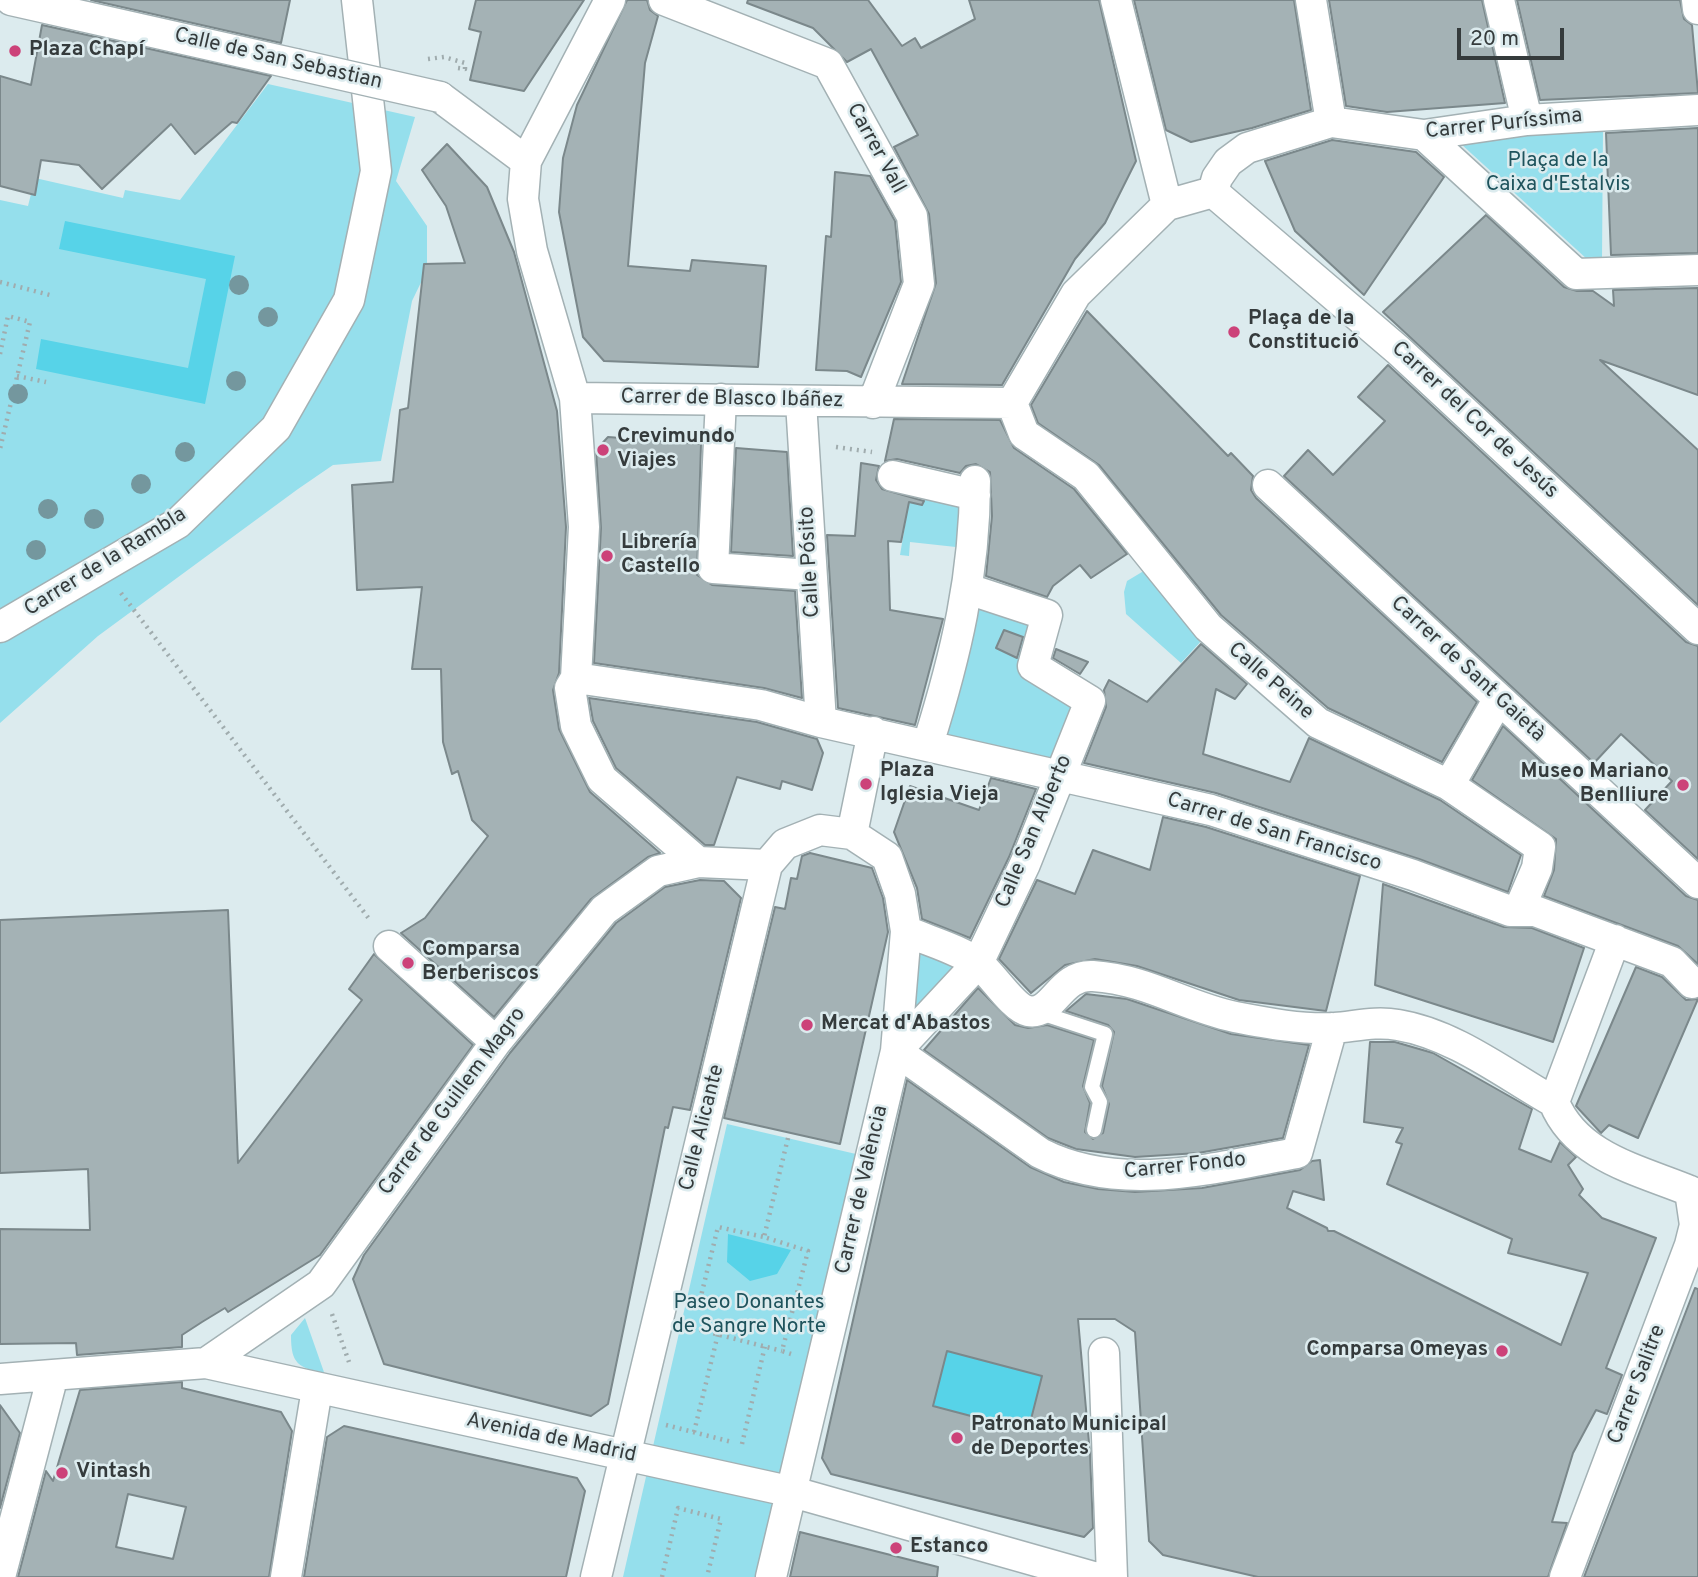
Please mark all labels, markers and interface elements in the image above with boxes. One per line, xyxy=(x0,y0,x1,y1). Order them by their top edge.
scale bar xyxy=(1460,14,1567,58)
street label: Calle de San Sebastian xyxy=(171,24,385,96)
text: 20 m xyxy=(1470,26,1519,53)
place label: Plaza Chapí xyxy=(29,38,144,64)
marker: Plaza Chapí xyxy=(7,43,23,59)
street label: Carrer Vall xyxy=(840,99,910,199)
street label: Carrer Puríssima xyxy=(1424,104,1584,146)
park label: Plaça de la Caixa d'Estalvis xyxy=(1486,149,1630,199)
place label: Plaça de la Constitució xyxy=(1248,307,1359,357)
marker: Plaça de la Constitució xyxy=(1226,324,1242,340)
street label: Carrer del Cor de Jesús xyxy=(1385,337,1563,505)
street label: Carrer de Blasco Ibáñez xyxy=(620,385,844,415)
place label: Crevimundo Viajes xyxy=(617,425,735,475)
marker: Crevimundo Viajes xyxy=(595,442,611,458)
street label: Carrer de la Rambla xyxy=(20,503,192,623)
street label: Calle Pósito xyxy=(795,506,827,618)
place label: Librería Castello xyxy=(621,531,700,581)
marker: Librería Castello xyxy=(599,548,615,564)
street label: Carrer de Sant Gaietà xyxy=(1384,592,1550,748)
street label: Calle Peine xyxy=(1222,638,1318,726)
street label: Calle San Alberto xyxy=(991,752,1079,912)
place label: Plaza Iglesia Vieja xyxy=(880,759,999,809)
place label: Museo Mariano Benlliure xyxy=(1521,760,1669,810)
marker: Plaza Iglesia Vieja xyxy=(858,776,874,792)
marker: Museo Mariano Benlliure xyxy=(1675,777,1691,793)
street label: Carrer de San Francisco xyxy=(1164,788,1384,878)
place label: Comparsa Berberiscos xyxy=(422,938,539,988)
marker: Comparsa Berberiscos xyxy=(400,955,416,971)
street label: Carrer de Guillem Magro xyxy=(374,1003,532,1201)
place label: Mercat d'Abastos xyxy=(821,1012,991,1038)
marker: Mercat d'Abastos xyxy=(799,1017,815,1033)
street label: Calle Alicante xyxy=(675,1062,731,1194)
street label: Carrer de València xyxy=(831,1103,895,1277)
street label: Carrer Fondo xyxy=(1123,1148,1247,1186)
park label: Paseo Donantes de Sangre Norte xyxy=(672,1291,826,1341)
street label: Carrer Salitre xyxy=(1604,1322,1672,1448)
place label: Comparsa Omeyas xyxy=(1306,1338,1488,1364)
marker: Comparsa Omeyas xyxy=(1494,1343,1510,1359)
street label: Avenida de Madrid xyxy=(464,1409,638,1469)
place label: Patronato Municipal de Deportes xyxy=(971,1413,1167,1463)
marker: Patronato Municipal de Deportes xyxy=(949,1430,965,1446)
place label: Vintash xyxy=(76,1460,151,1486)
marker: Vintash xyxy=(54,1465,70,1481)
place label: Estanco xyxy=(910,1535,988,1561)
marker: Estanco xyxy=(888,1540,904,1556)

